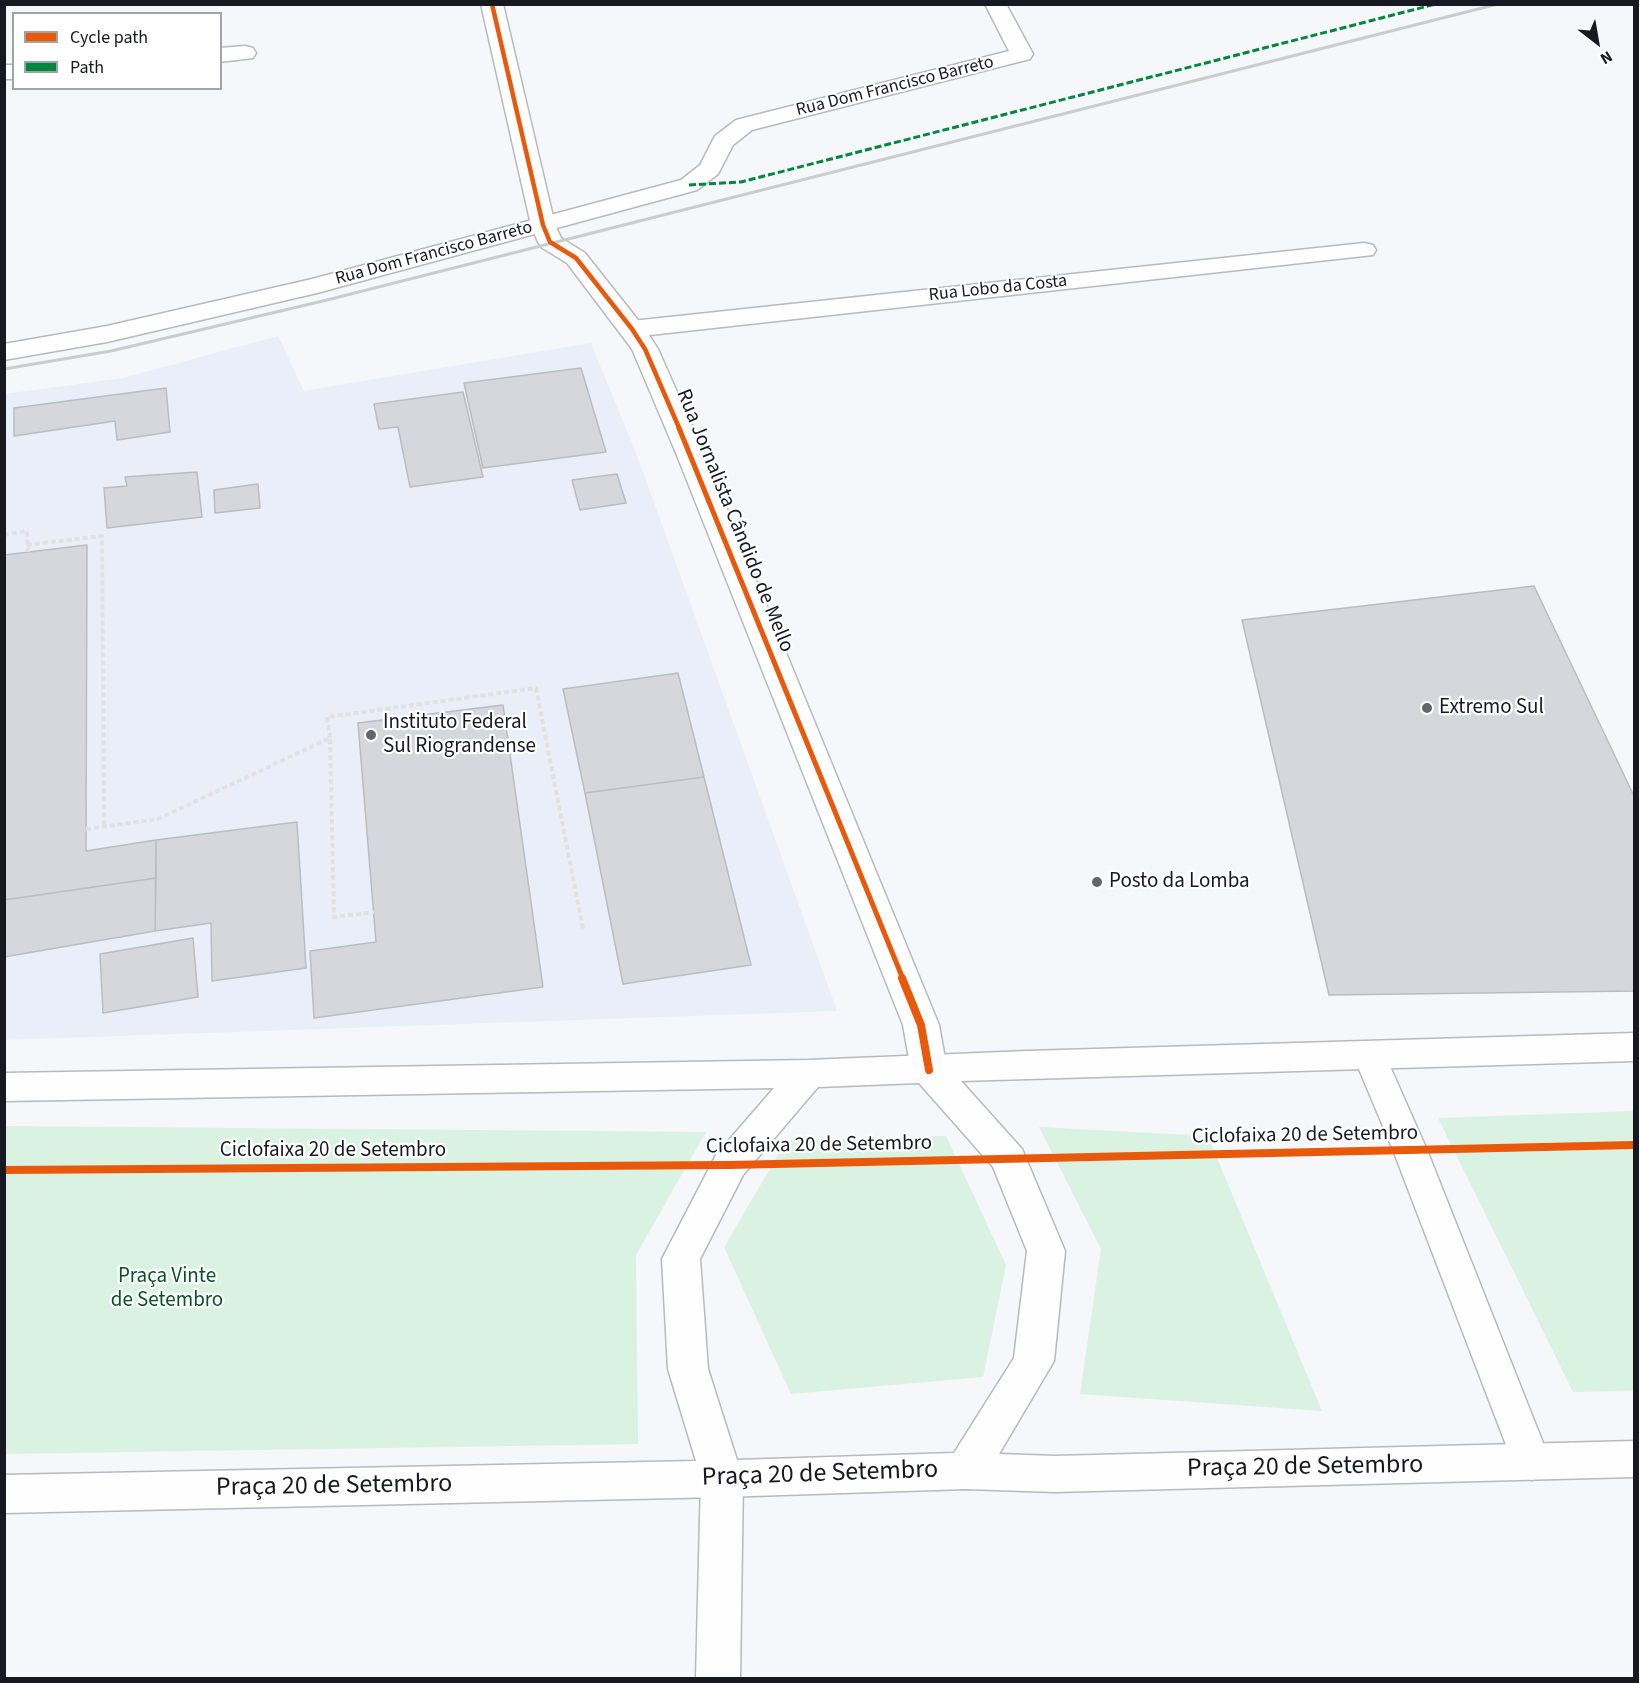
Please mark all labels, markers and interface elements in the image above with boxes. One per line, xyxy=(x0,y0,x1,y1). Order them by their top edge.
legend xyxy=(12,12,222,90)
north arrow xyxy=(1567,12,1627,72)
text: Cycle path xyxy=(70,25,148,50)
text: N xyxy=(1596,45,1617,70)
street label: Rua Dom Francisco Barreto xyxy=(794,52,996,122)
text: Path xyxy=(70,55,104,80)
street label: Rua Dom Francisco Barreto xyxy=(333,217,535,291)
street label: Rua Lobo da Costa xyxy=(928,271,1068,307)
street label: Rua Jornalista Cândido de Mello xyxy=(670,386,798,656)
place label: Extremo Sul xyxy=(1439,695,1544,721)
marker: Extremo Sul xyxy=(1420,701,1434,715)
place label: Instituto Federal Sul Riograndense xyxy=(383,710,536,760)
marker: Instituto Federal Sul Riograndense xyxy=(364,728,378,742)
place label: Posto da Lomba xyxy=(1109,869,1250,895)
marker: Posto da Lomba xyxy=(1090,875,1104,889)
street label: Ciclofaixa 20 de Setembro xyxy=(1192,1121,1418,1151)
street label: Ciclofaixa 20 de Setembro xyxy=(706,1131,932,1161)
street label: Ciclofaixa 20 de Setembro xyxy=(220,1138,446,1164)
park label: Praça Vinte de Setembro xyxy=(111,1264,223,1314)
street label: Praça 20 de Setembro xyxy=(1187,1450,1423,1486)
street label: Praça 20 de Setembro xyxy=(701,1455,939,1495)
street label: Praça 20 de Setembro xyxy=(216,1469,452,1505)

